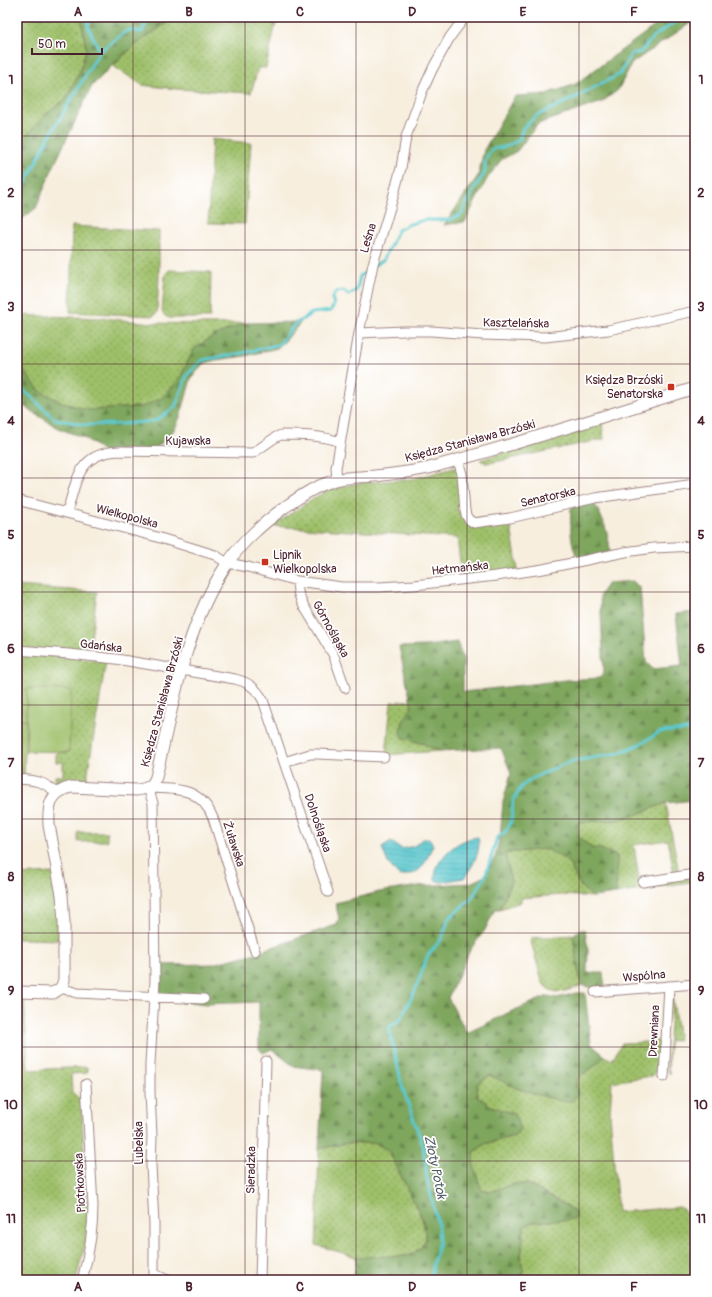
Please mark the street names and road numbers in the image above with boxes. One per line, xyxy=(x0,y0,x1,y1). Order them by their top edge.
street label: Leśna xyxy=(357,221,380,255)
street label: Kasztelańska xyxy=(483,315,550,332)
street label: Księdza Stanisława Brzóski xyxy=(403,417,537,466)
street label: Kujawska xyxy=(165,434,211,449)
street label: Senatorska xyxy=(519,484,578,511)
street label: Wielkopolska xyxy=(94,501,160,532)
street label: Hetmańska xyxy=(431,558,490,579)
street label: Górnośląska xyxy=(309,598,353,661)
street label: Księdza Stanisława Brzóski xyxy=(138,635,187,769)
street label: Gdańska xyxy=(79,636,123,657)
street label: Dolnośląska xyxy=(301,792,335,855)
street label: Żuławska xyxy=(219,819,249,869)
street label: Wspólna xyxy=(622,967,667,986)
street label: Drewniana xyxy=(646,1004,663,1057)
street label: Lubelska xyxy=(132,1121,147,1165)
street label: Sieradzka xyxy=(244,1146,259,1194)
street label: Piotrkowska xyxy=(71,1152,90,1213)

